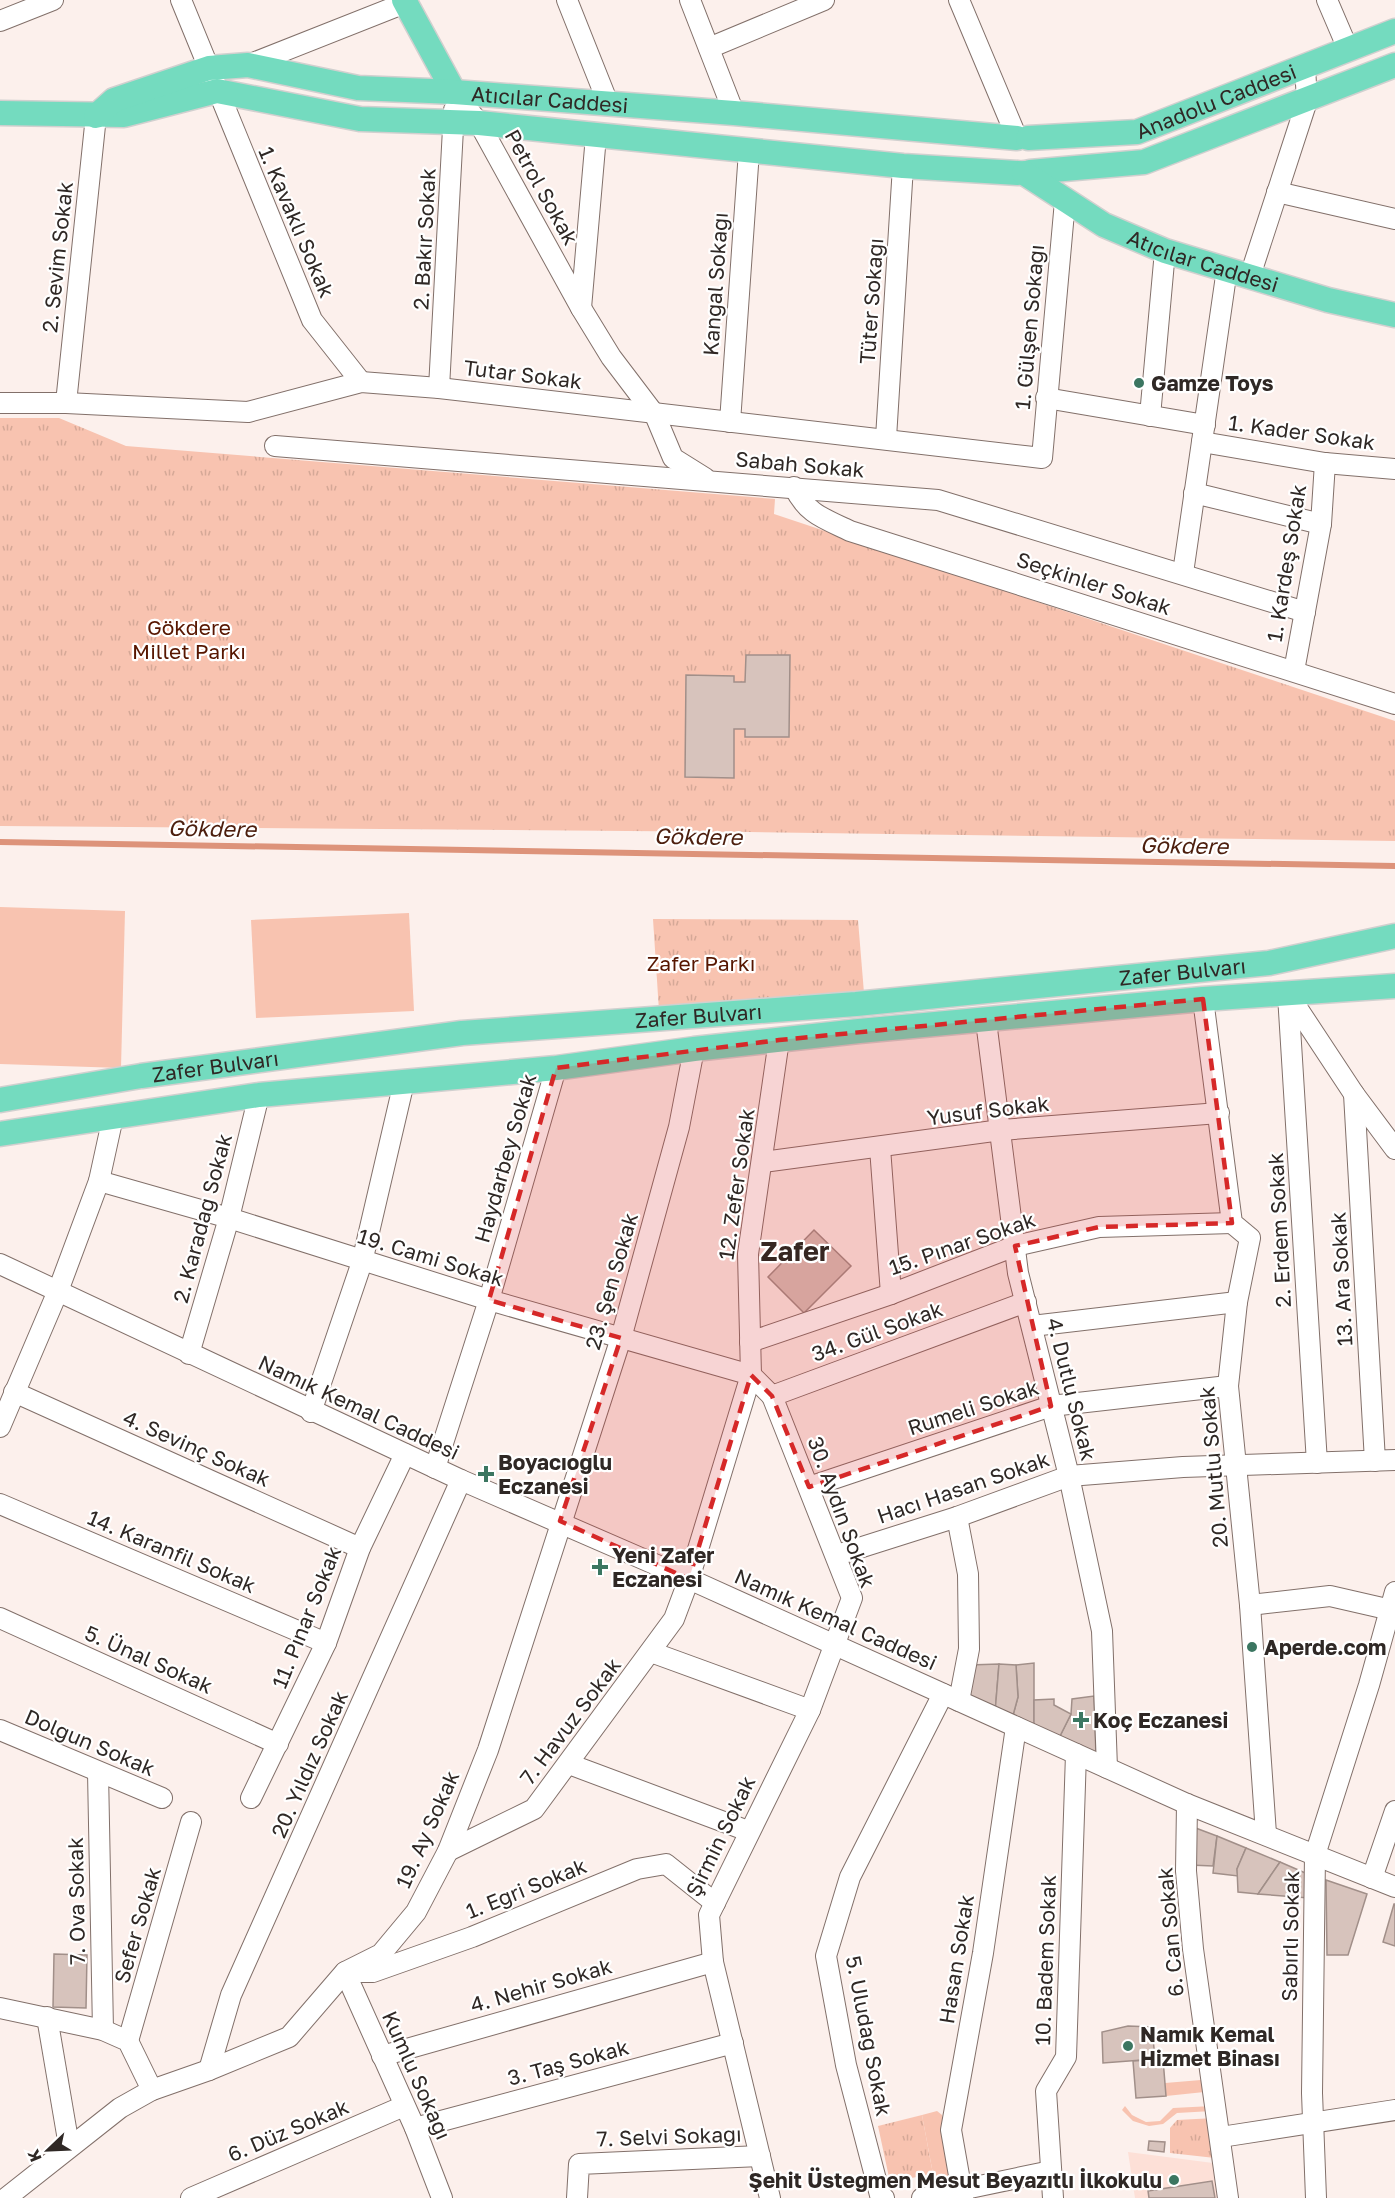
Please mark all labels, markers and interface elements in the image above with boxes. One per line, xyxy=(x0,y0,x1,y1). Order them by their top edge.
street label: Anadolu Caddesi xyxy=(1132,58,1300,144)
street label: Atıcılar Caddesi xyxy=(470,80,629,118)
street label: Petrol Sokak xyxy=(500,125,584,249)
street label: 1. Kavaklı Sokak xyxy=(254,143,341,301)
street label: 2. Bakır Sokak xyxy=(407,167,441,311)
street label: 2. Sevim Sokak xyxy=(36,180,78,334)
street label: Kangal Sokağı xyxy=(697,211,733,357)
street label: Atıcılar Caddesi xyxy=(1124,224,1282,297)
street label: Tüter Sokağı xyxy=(854,237,888,365)
street label: 1. Gülşen Sokağı xyxy=(1009,243,1049,411)
street label: Tutar Sokak xyxy=(462,354,584,394)
place label: Gamze Toys xyxy=(1151,370,1274,396)
marker: Gamze Toys xyxy=(1132,376,1146,390)
street label: 1. Kader Sokak xyxy=(1227,409,1377,455)
street label: Sabah Sokak xyxy=(734,445,866,483)
street label: 1. Kardeş Sokak xyxy=(1261,482,1311,643)
street label: Seçkinler Sokak xyxy=(1013,546,1175,620)
park label: Gökdere Millet Parkı xyxy=(132,614,246,664)
water label: Gökdere xyxy=(168,814,259,842)
water label: Gökdere xyxy=(654,822,745,850)
water label: Gökdere xyxy=(1140,831,1231,859)
park label: Zafer Parkı xyxy=(647,950,755,976)
street label: Zafer Bulvarı xyxy=(1118,952,1247,991)
street label: Zafer Bulvarı xyxy=(634,998,763,1033)
street label: Zafer Bulvarı xyxy=(150,1045,280,1087)
street label: Haydarbey Sokak xyxy=(468,1070,542,1246)
street label: Yusuf Sokak xyxy=(925,1090,1051,1130)
street label: 12. Zefer Sokak xyxy=(713,1107,760,1261)
street label: 2. Karadağ Sokak xyxy=(167,1130,237,1305)
street label: 2. Erdem Sokak xyxy=(1262,1152,1296,1308)
street label: 15. Pınar Sokak xyxy=(885,1206,1039,1280)
street label: 23. Şen Sokak xyxy=(579,1209,643,1352)
street label: 13. Ara Sokak xyxy=(1324,1211,1358,1347)
street label: 19. Cami Sokak xyxy=(355,1222,507,1292)
district label: Zafer xyxy=(761,1235,829,1267)
street label: 34. Gül Sokak xyxy=(808,1295,946,1367)
street label: 4. Dutlu Sokak xyxy=(1042,1315,1102,1463)
street label: Namık Kemal Caddesi xyxy=(254,1349,464,1465)
street label: Rumeli Sokak xyxy=(904,1374,1042,1440)
street label: 20. Mutlu Sokak xyxy=(1193,1385,1233,1549)
street label: 4. Sevinç Sokak xyxy=(120,1404,275,1492)
street label: 30. Aydın Sokak xyxy=(803,1433,881,1591)
street label: Hacı Hasan Sokak xyxy=(873,1445,1053,1529)
place label: Boyacıoğlu Eczanesi xyxy=(498,1449,612,1499)
marker: Boyacıoğlu Eczanesi xyxy=(479,1467,493,1481)
street label: 14. Karanfil Sokak xyxy=(84,1504,260,1598)
street label: 11. Pınar Sokak xyxy=(266,1542,346,1692)
place label: Yeni Zafer Eczanesi xyxy=(612,1542,714,1592)
marker: Yeni Zafer Eczanesi xyxy=(593,1560,607,1574)
street label: Namık Kemal Caddesi xyxy=(731,1563,941,1675)
street label: 5. Ünal Sokak xyxy=(81,1619,217,1699)
place label: Aperde.com xyxy=(1264,1634,1386,1660)
marker: Aperde.com xyxy=(1245,1640,1259,1654)
street label: 7. Havuz Sokak xyxy=(514,1652,626,1789)
street label: 20. Yıldız Sokak xyxy=(265,1686,353,1842)
street label: Dolgun Sokak xyxy=(21,1703,159,1781)
place label: Koç Eczanesi xyxy=(1093,1707,1228,1733)
marker: Koç Eczanesi xyxy=(1074,1713,1088,1727)
street label: 19. Ay Sokak xyxy=(390,1766,464,1892)
street label: Şirmin Sokak xyxy=(680,1771,760,1901)
street label: 7. Ova Sokak xyxy=(62,1837,90,1965)
street label: 1. Eğri Sokak xyxy=(462,1852,590,1924)
street label: Sefer Sokak xyxy=(108,1864,166,1986)
street label: 6. Can Sokak xyxy=(1151,1866,1189,1998)
street label: Sabırlı Sokak xyxy=(1276,1870,1304,2002)
street label: 10. Badem Sokak xyxy=(1029,1874,1061,2046)
street label: Hasan Sokak xyxy=(933,1892,979,2025)
street label: 4. Nehir Sokak xyxy=(467,1952,615,2018)
street label: 5. Uludağ Sokak xyxy=(841,1954,897,2119)
street label: Kumlu Sokağı xyxy=(377,2007,457,2143)
place label: Namık Kemal Hizmet Binası xyxy=(1140,2021,1280,2071)
street label: 3. Taş Sokak xyxy=(504,2033,632,2091)
marker: Namık Kemal Hizmet Binası xyxy=(1121,2039,1135,2053)
street label: 6. Düz Sokak xyxy=(224,2093,353,2167)
north arrow xyxy=(18,2120,78,2180)
street label: 7. Selvi Sokağı xyxy=(596,2120,742,2152)
text: K xyxy=(23,2146,46,2165)
place label: Şehit Üsteğmen Mesut Beyazıtlı İlkokulu xyxy=(749,2167,1162,2193)
marker: Şehit Üsteğmen Mesut Beyazıtlı İlkokulu xyxy=(1167,2173,1181,2187)

